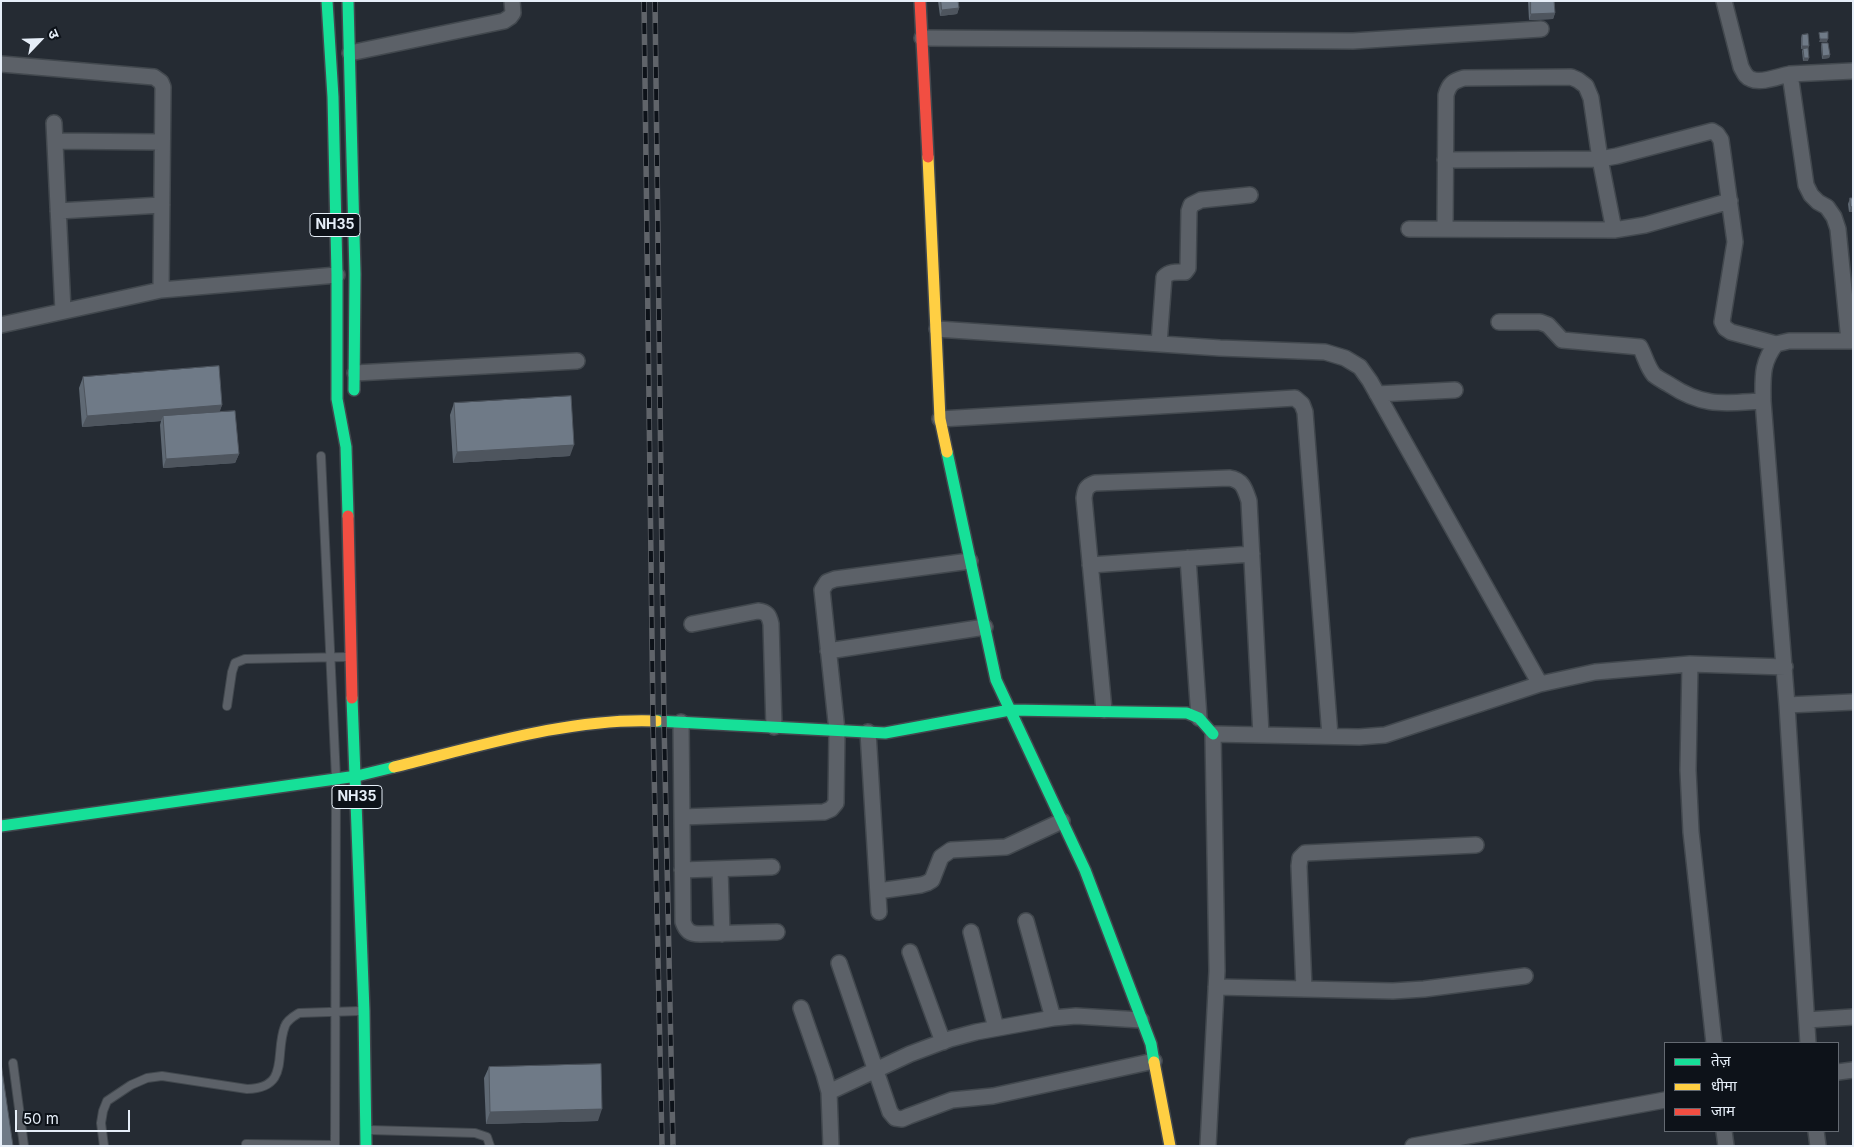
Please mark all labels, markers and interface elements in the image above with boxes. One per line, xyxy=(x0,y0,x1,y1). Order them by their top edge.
north arrow xyxy=(15,15,65,65)
text: उ xyxy=(45,26,64,41)
road number: NH35 xyxy=(310,214,360,236)
road number: NH35 xyxy=(332,786,382,809)
legend xyxy=(1664,1042,1839,1132)
text: तेज़ xyxy=(1711,1051,1731,1070)
text: धीमा xyxy=(1711,1076,1737,1095)
scale bar xyxy=(18,1100,132,1132)
text: जाम xyxy=(1711,1101,1735,1120)
text: 50 m xyxy=(23,1109,59,1128)

